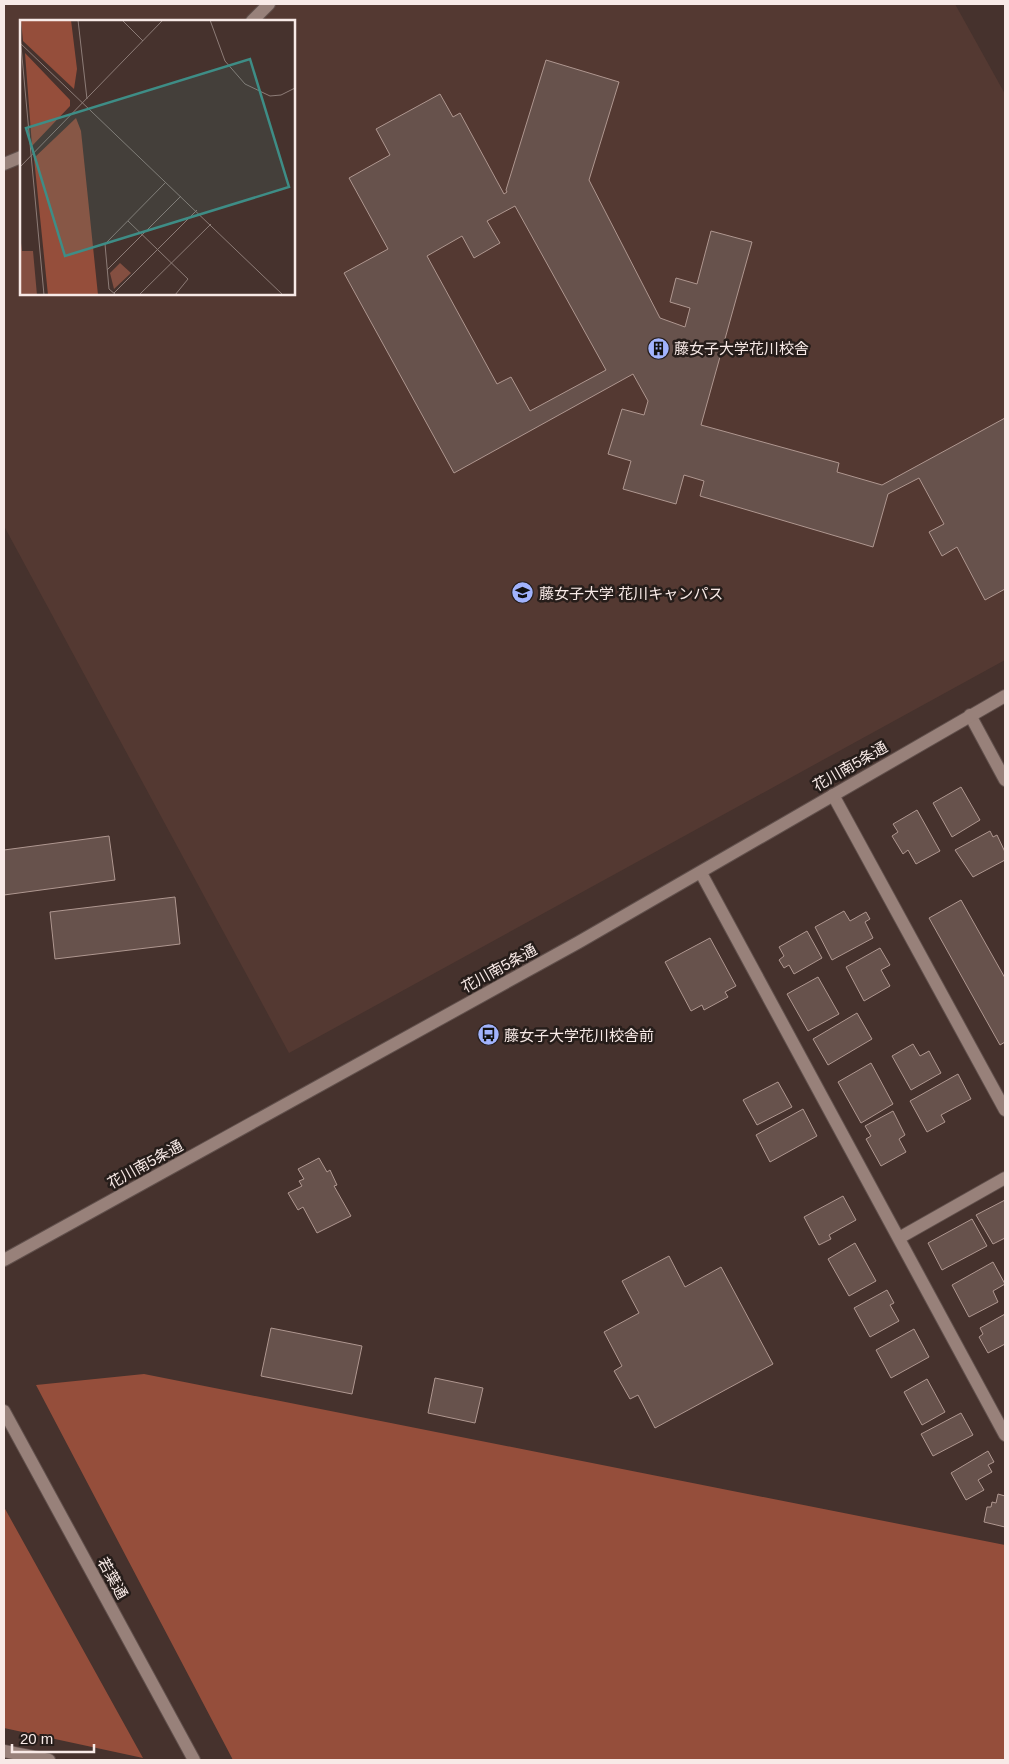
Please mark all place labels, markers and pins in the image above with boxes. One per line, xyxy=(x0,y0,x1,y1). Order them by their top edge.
building icon: 藤女子大学花川校舎 xyxy=(646,336,670,360)
place label: 藤女子大学花川校舎 xyxy=(674,340,809,357)
school or university icon: 藤女子大学 花川キャンパス xyxy=(511,581,535,605)
place label: 藤女子大学 花川キャンパス xyxy=(539,585,723,602)
bus stop icon: 藤女子大学花川校舎前 xyxy=(476,1023,500,1047)
place label: 藤女子大学花川校舎前 xyxy=(504,1027,654,1044)

